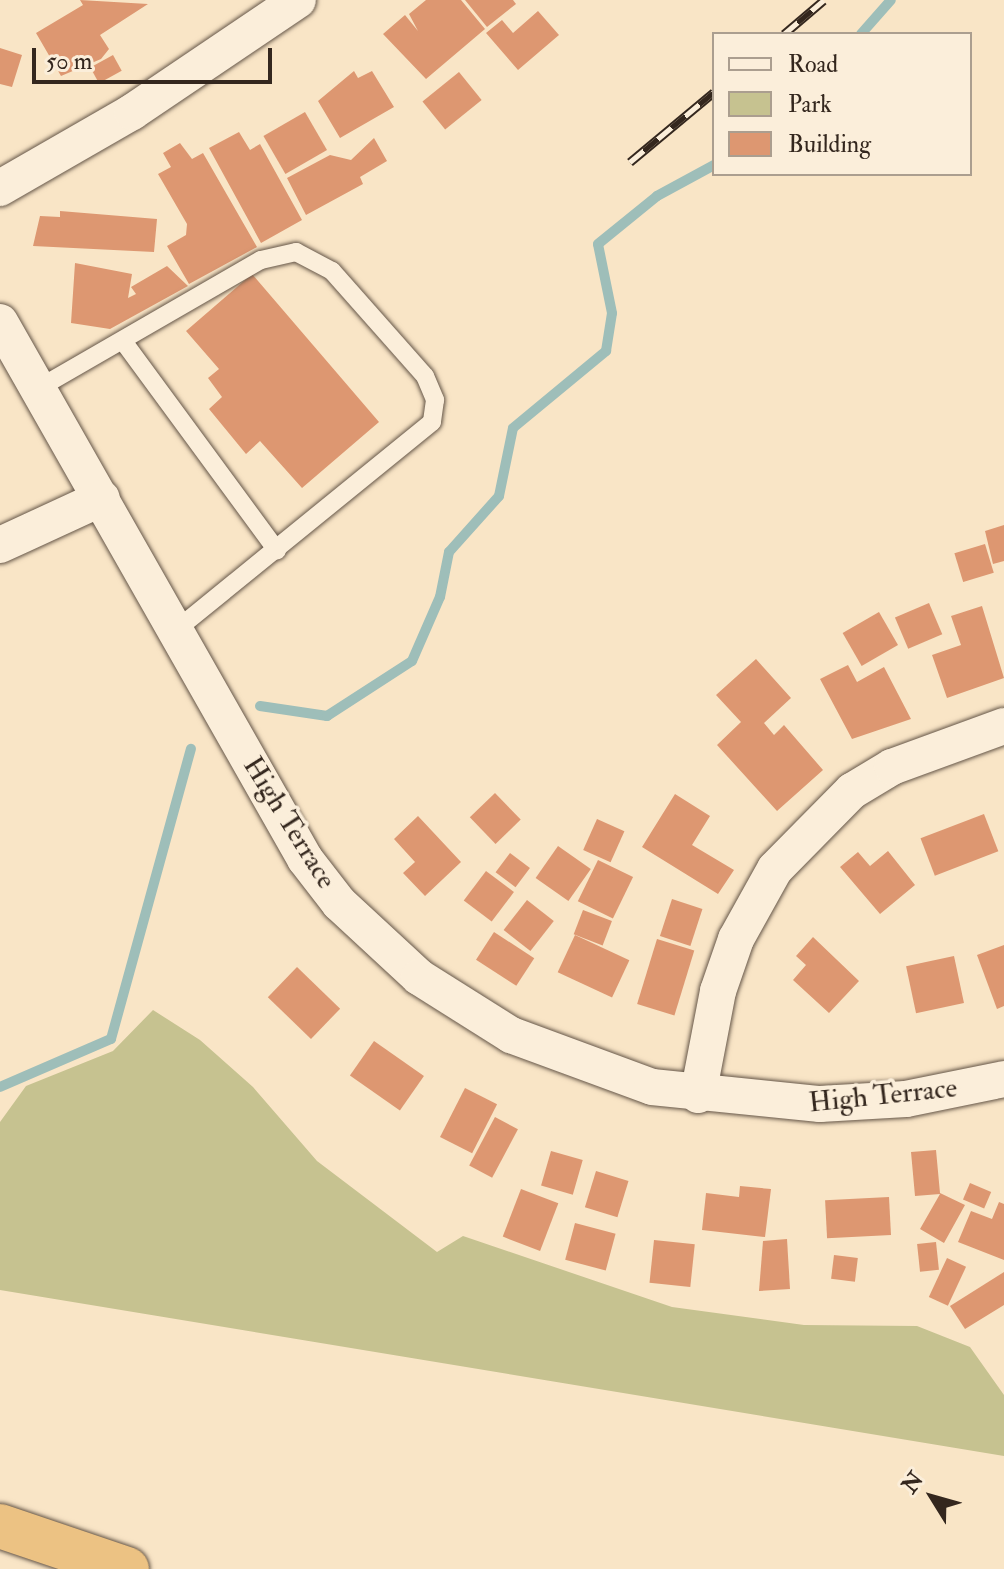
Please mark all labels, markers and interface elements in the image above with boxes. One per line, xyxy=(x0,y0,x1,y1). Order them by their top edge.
scale bar xyxy=(36,32,276,82)
legend xyxy=(712,32,972,176)
text: 50 m xyxy=(46,46,92,77)
text: Road xyxy=(788,49,838,80)
text: Park xyxy=(788,89,832,120)
text: Building xyxy=(788,129,871,160)
street label: High Terrace xyxy=(235,751,343,895)
street label: High Terrace xyxy=(807,1072,959,1120)
north arrow xyxy=(892,1457,972,1537)
text: N xyxy=(896,1466,930,1499)

